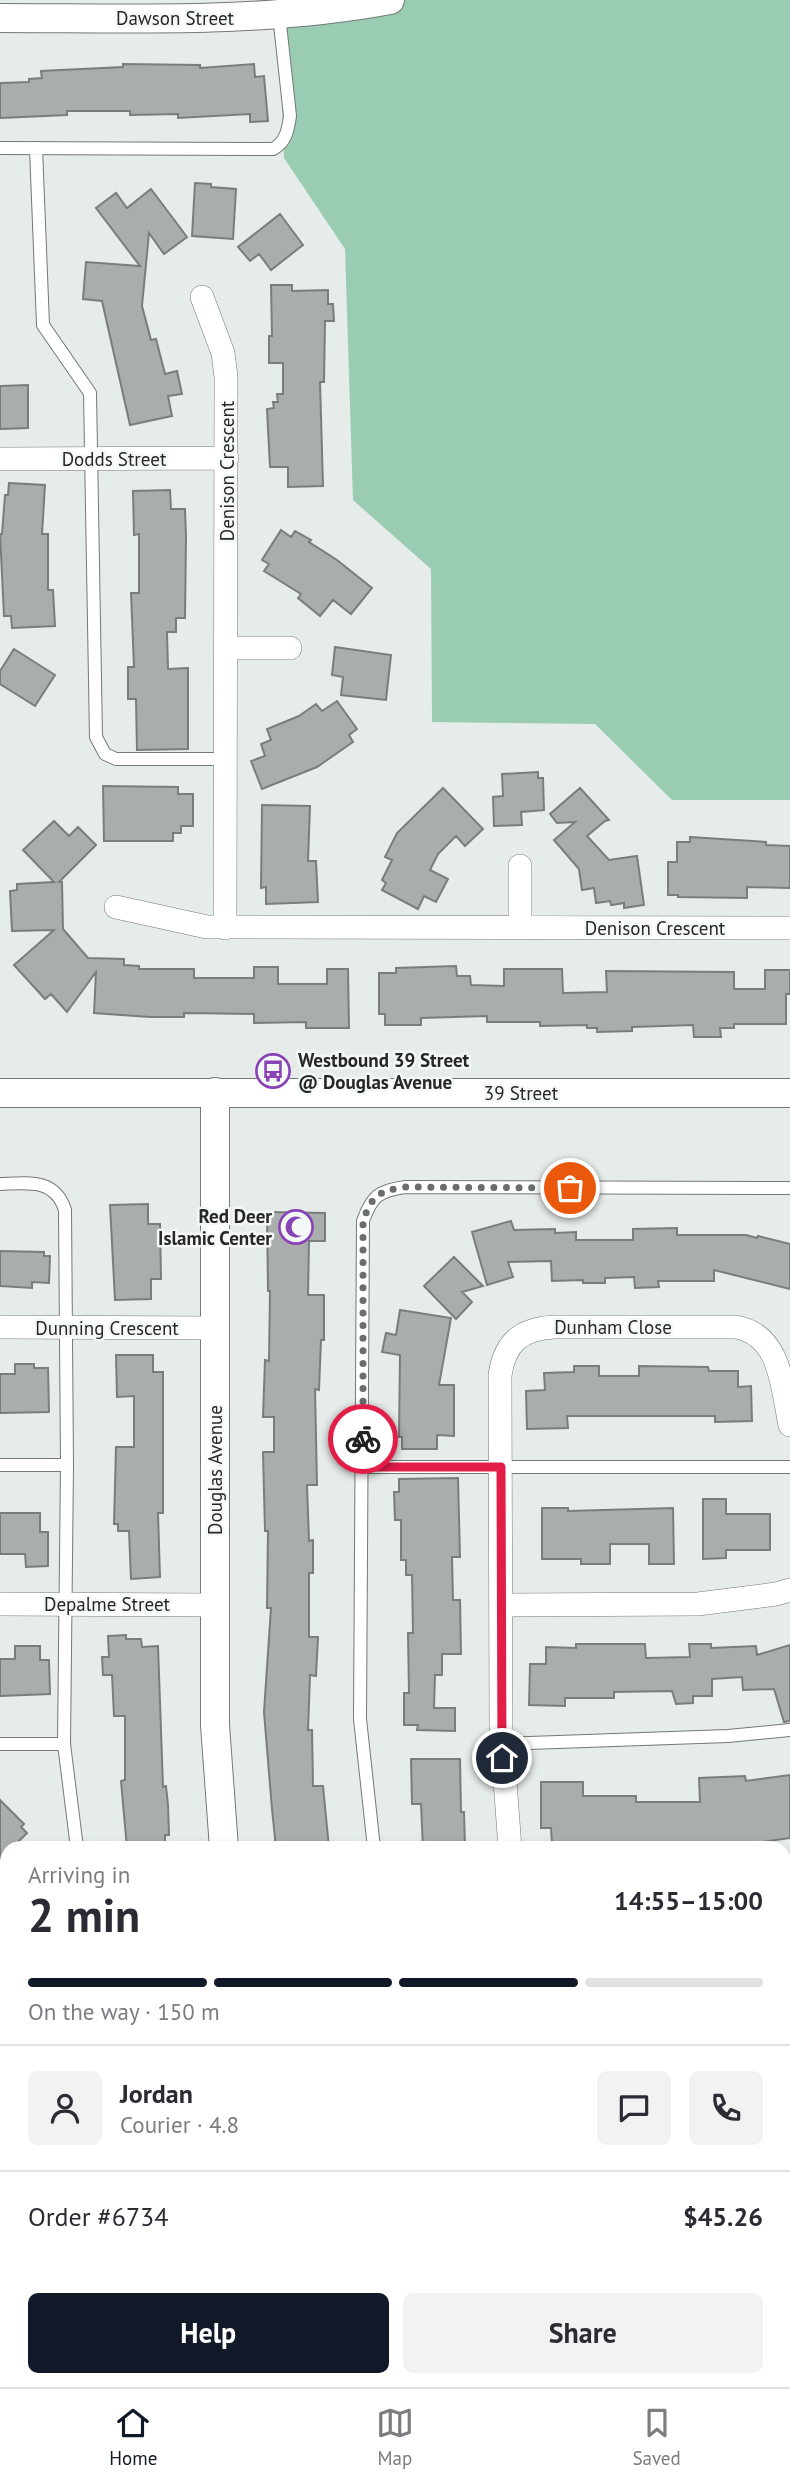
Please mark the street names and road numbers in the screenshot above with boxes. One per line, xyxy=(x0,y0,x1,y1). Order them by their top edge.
street label: Dawson Street xyxy=(116,6,235,30)
street label: Denison Crescent xyxy=(215,400,239,541)
street label: Dodds Street xyxy=(62,447,167,471)
street label: Denison Crescent xyxy=(585,916,726,940)
street label: 39 Street xyxy=(484,1081,559,1105)
street label: Dunham Close xyxy=(554,1315,672,1339)
street label: Dunning Crescent xyxy=(35,1316,179,1340)
street label: Douglas Avenue xyxy=(203,1405,227,1535)
street label: Depalme Street xyxy=(44,1592,171,1616)

